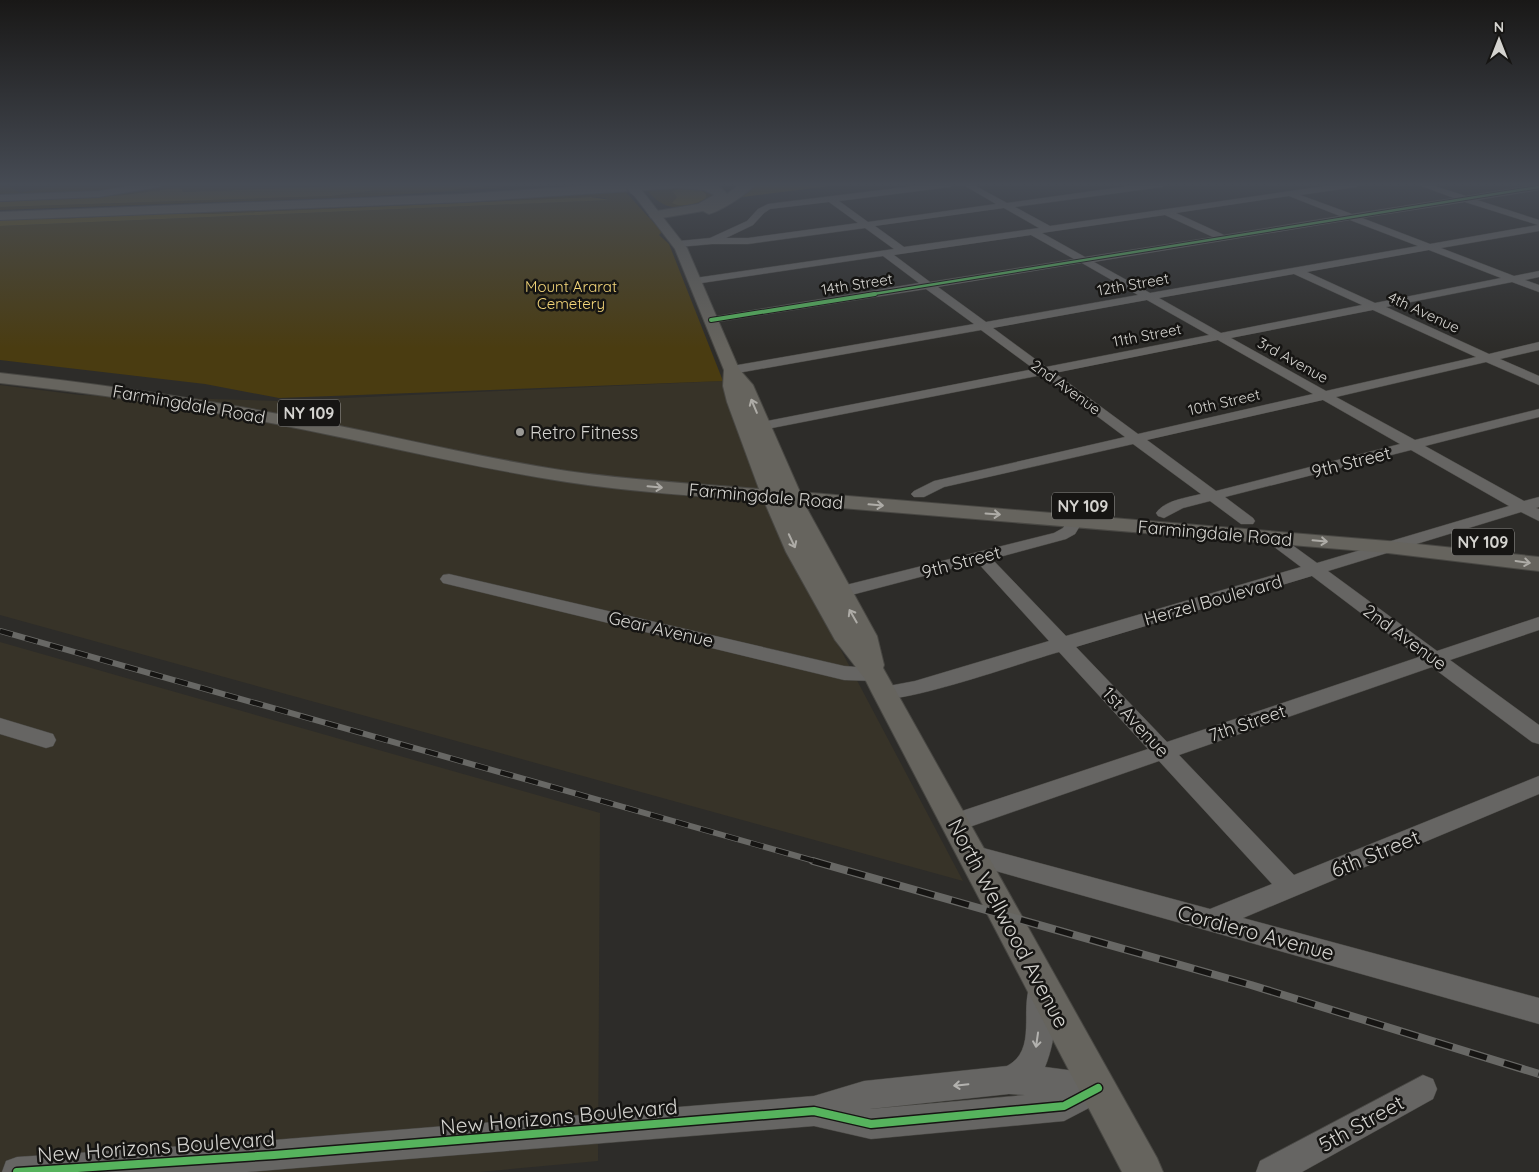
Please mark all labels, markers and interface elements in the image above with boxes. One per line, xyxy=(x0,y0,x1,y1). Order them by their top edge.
north arrow xyxy=(1474,15,1524,65)
text: N xyxy=(1494,18,1504,36)
street label: 12th Street xyxy=(1096,268,1170,300)
street label: 14th Street xyxy=(820,269,894,299)
park label: Mount Ararat Cemetery xyxy=(525,277,617,313)
street label: 4th Avenue xyxy=(1385,287,1463,337)
street label: 11th Street xyxy=(1111,319,1183,351)
street label: 3rd Avenue xyxy=(1254,333,1332,387)
street label: 2nd Avenue xyxy=(1027,355,1105,419)
street label: Farmingdale Road xyxy=(111,379,267,429)
street label: 10th Street xyxy=(1186,385,1262,419)
road number: NY 109 xyxy=(278,399,340,426)
one-way arrow xyxy=(748,399,758,414)
place label: Retro Fitness xyxy=(530,421,638,444)
marker: Retro Fitness xyxy=(514,426,526,438)
street label: 9th Street xyxy=(1309,441,1393,483)
street label: Farmingdale Road xyxy=(688,478,844,514)
one-way arrow xyxy=(646,482,662,492)
road number: NY 109 xyxy=(1052,492,1114,520)
one-way arrow xyxy=(868,500,884,510)
one-way arrow xyxy=(985,510,1001,519)
street label: Farmingdale Road xyxy=(1137,515,1293,551)
road number: NY 109 xyxy=(1452,528,1514,556)
one-way arrow xyxy=(788,533,797,548)
one-way arrow xyxy=(1311,537,1327,546)
street label: 9th Street xyxy=(919,540,1003,584)
one-way arrow xyxy=(1515,557,1531,567)
street label: Herzel Boulevard xyxy=(1141,569,1285,631)
street label: 2nd Avenue xyxy=(1359,599,1451,675)
street label: Gear Avenue xyxy=(606,606,716,652)
one-way arrow xyxy=(848,609,858,623)
street label: 1st Avenue xyxy=(1098,682,1174,762)
street label: 7th Street xyxy=(1206,699,1288,747)
street label: North Wellwood Avenue xyxy=(943,814,1075,1032)
street label: 6th Street xyxy=(1327,823,1423,883)
street label: Cordiero Avenue xyxy=(1175,899,1337,965)
one-way arrow xyxy=(1032,1032,1042,1048)
one-way arrow xyxy=(953,1080,969,1090)
street label: 5th Street xyxy=(1314,1089,1408,1157)
street label: New Horizons Boulevard xyxy=(439,1093,679,1139)
street label: New Horizons Boulevard xyxy=(36,1125,276,1167)

